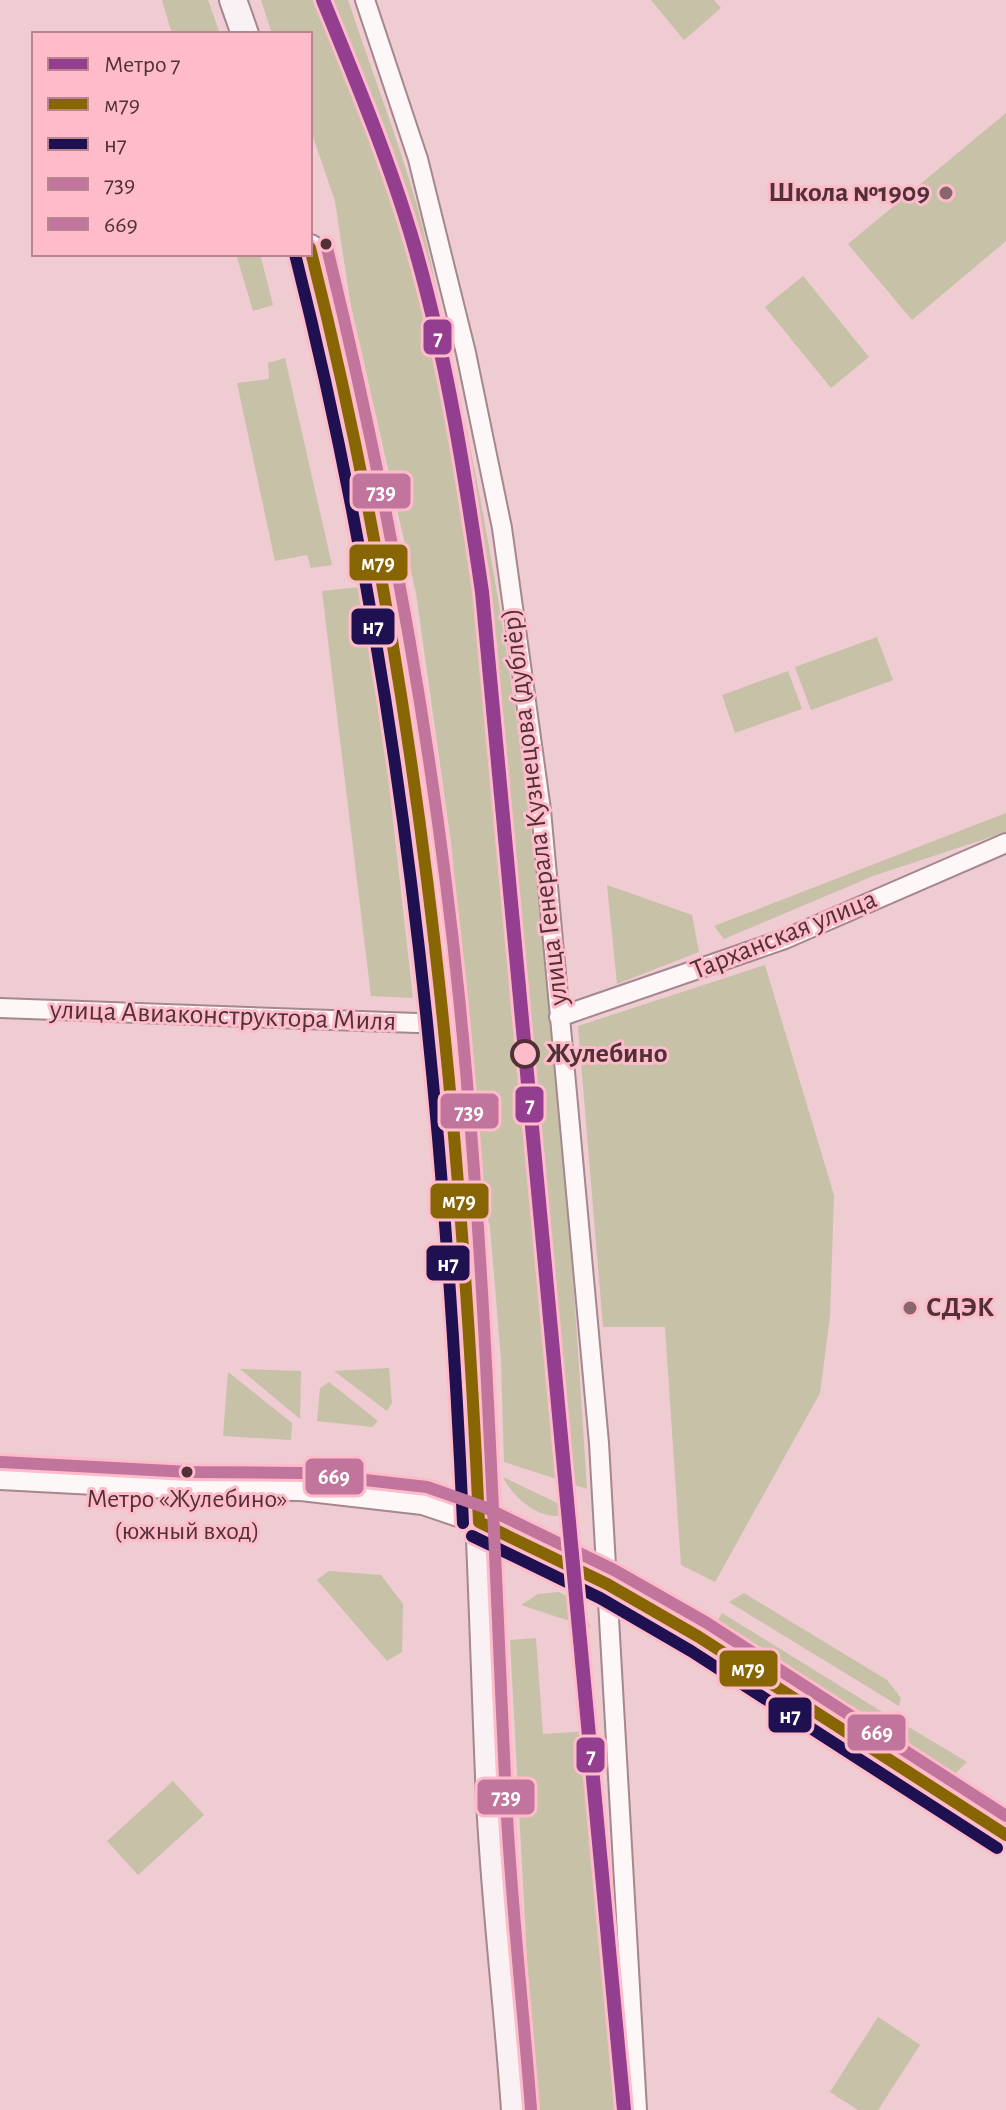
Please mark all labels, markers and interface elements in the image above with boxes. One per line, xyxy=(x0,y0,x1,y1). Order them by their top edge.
legend xyxy=(32,32,312,256)
text: Метро 7 xyxy=(104,53,181,77)
text: м79 xyxy=(104,93,140,117)
text: н7 xyxy=(104,133,127,157)
text: 739 xyxy=(104,173,135,197)
place label: Школа №1909 xyxy=(768,179,930,207)
marker: Школа №1909 xyxy=(937,184,955,202)
text: 669 xyxy=(104,213,138,237)
unlabelled marker xyxy=(318,236,334,252)
line badge: 7 xyxy=(422,318,453,356)
text: 7 xyxy=(433,327,443,349)
line badge: 739 xyxy=(351,472,412,510)
text: 739 xyxy=(366,481,396,503)
line badge: м79 xyxy=(348,543,409,582)
text: м79 xyxy=(361,552,395,574)
line badge: н7 xyxy=(350,607,396,646)
street label: улица Генерала Кузнецова (дублёр) xyxy=(497,607,573,1008)
text: н7 xyxy=(362,616,384,638)
street label: Тарханская улица xyxy=(687,885,881,985)
street label: улица Авиаконструктора Миля xyxy=(48,996,397,1036)
marker: Жулебино xyxy=(511,1040,539,1068)
place label: Жулебино xyxy=(546,1040,667,1068)
line badge: 7 xyxy=(514,1085,545,1124)
line badge: 739 xyxy=(439,1092,500,1130)
text: 7 xyxy=(525,1094,535,1116)
text: 739 xyxy=(454,1101,484,1123)
line badge: м79 xyxy=(429,1182,490,1220)
text: м79 xyxy=(442,1190,476,1212)
line badge: н7 xyxy=(425,1244,471,1282)
text: н7 xyxy=(437,1253,459,1275)
place label: СДЭК xyxy=(926,1294,994,1322)
marker: СДЭК xyxy=(901,1299,919,1317)
line badge: 669 xyxy=(304,1457,365,1496)
marker: Метро «Жулебино» (южный вход) xyxy=(179,1464,195,1480)
text: 669 xyxy=(318,1466,350,1488)
place label: Метро «Жулебино» (южный вход) xyxy=(87,1486,287,1544)
line badge: м79 xyxy=(718,1649,779,1688)
text: м79 xyxy=(731,1658,765,1680)
line badge: н7 xyxy=(767,1696,813,1734)
text: н7 xyxy=(779,1705,801,1727)
line badge: 669 xyxy=(846,1713,907,1752)
text: 669 xyxy=(861,1722,893,1744)
line badge: 7 xyxy=(575,1736,606,1774)
text: 7 xyxy=(586,1745,596,1767)
line badge: 739 xyxy=(476,1778,536,1816)
text: 739 xyxy=(491,1786,521,1808)

